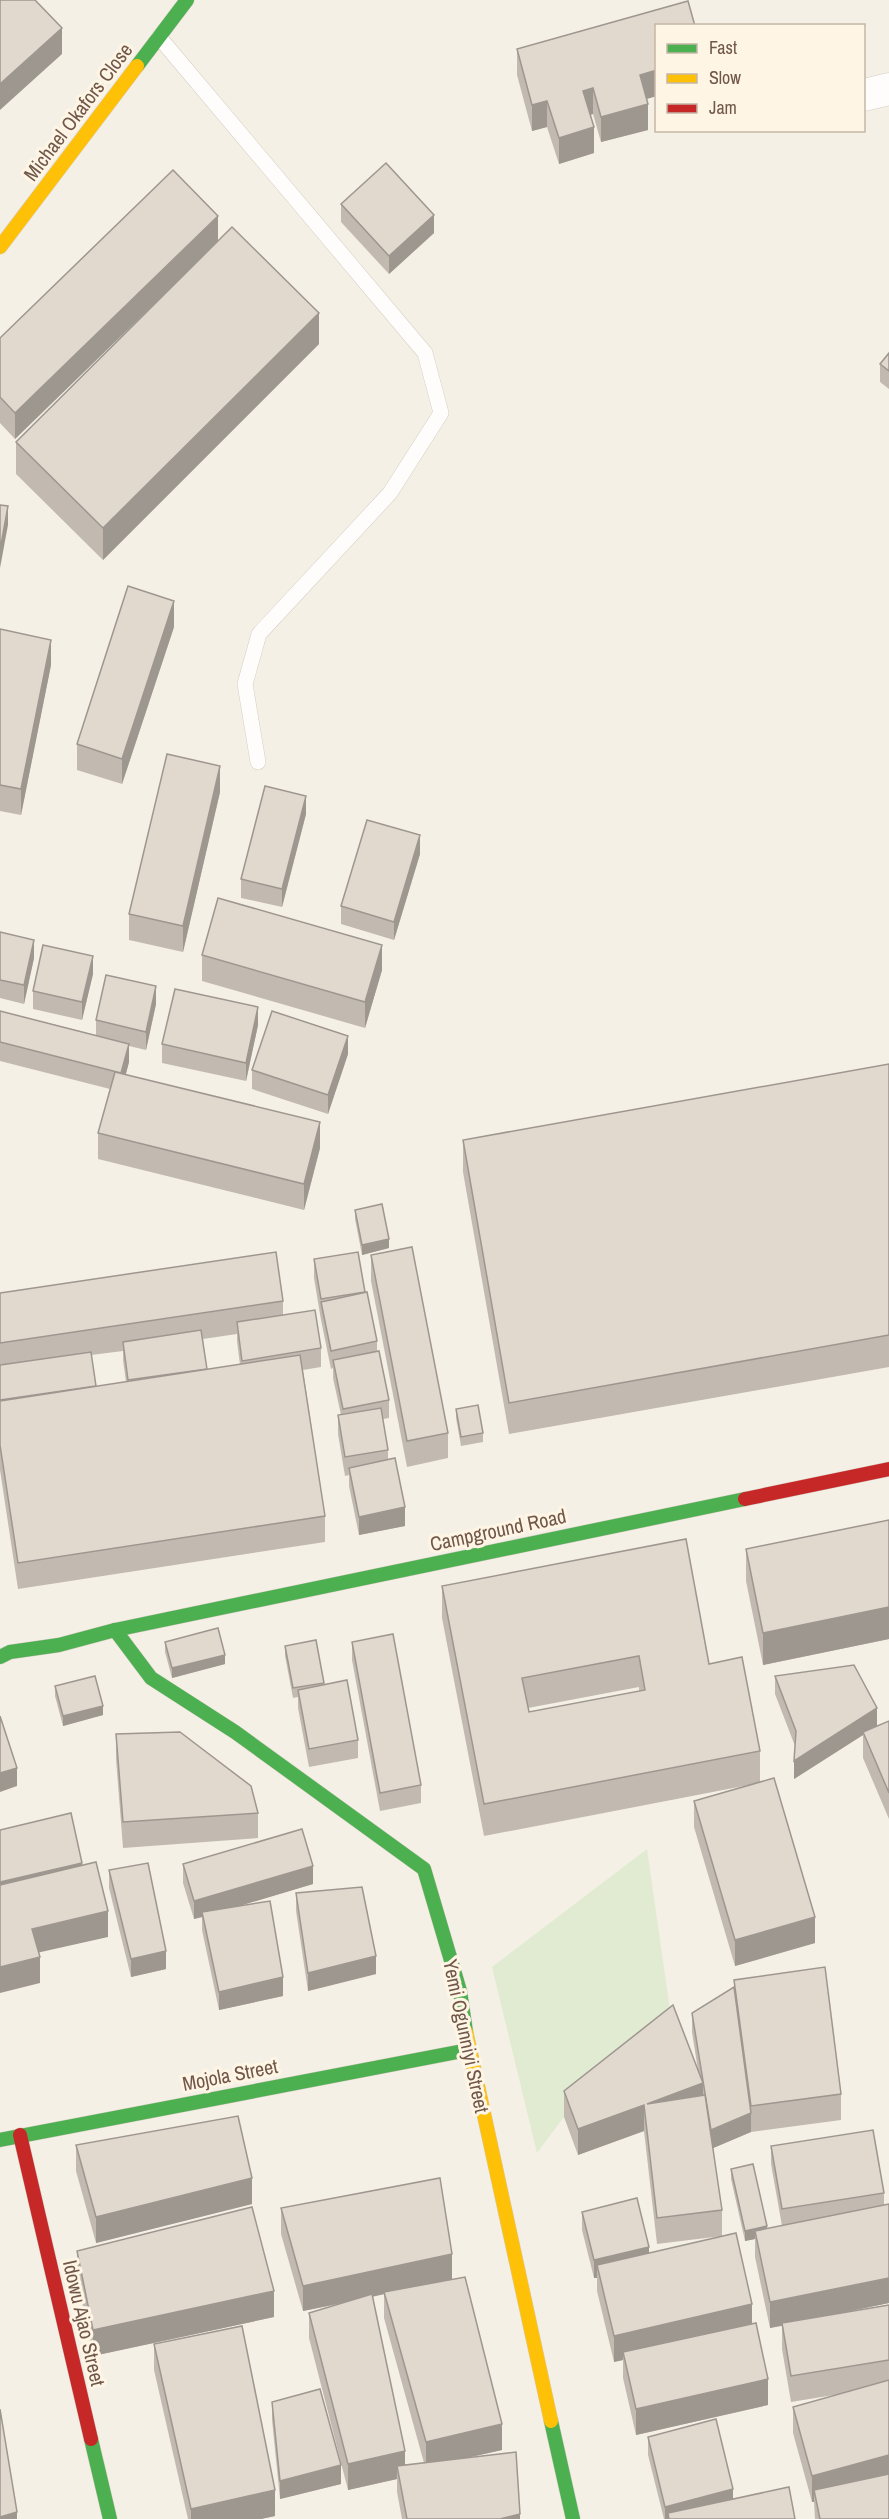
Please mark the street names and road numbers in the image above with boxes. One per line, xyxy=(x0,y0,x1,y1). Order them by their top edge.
street label: Michael Okafors Close xyxy=(17,37,138,186)
street label: Campground Road xyxy=(427,1502,568,1557)
street label: Yemi Ogunniyi Street xyxy=(437,1957,496,2116)
street label: Mojola Street xyxy=(180,2052,280,2097)
street label: Idowu Ajao Street xyxy=(57,2257,112,2389)

